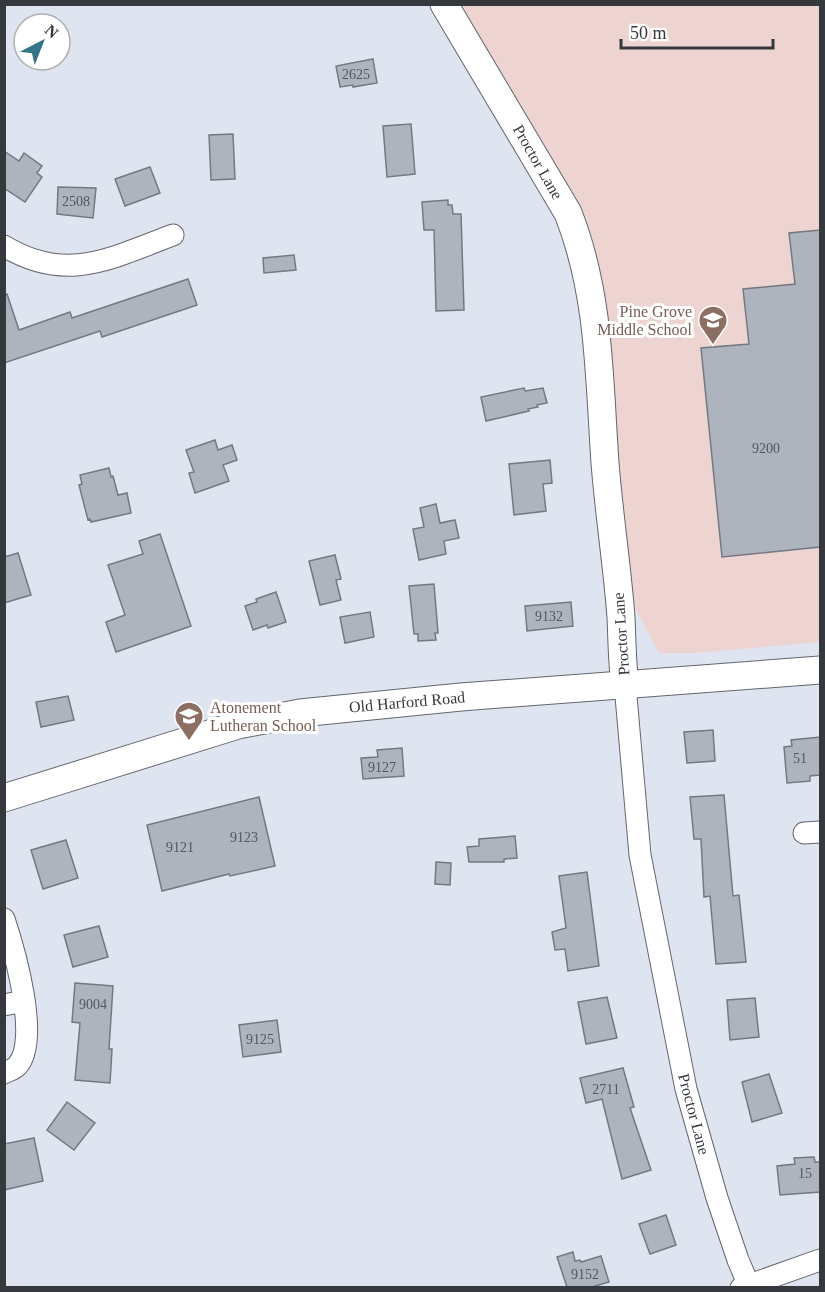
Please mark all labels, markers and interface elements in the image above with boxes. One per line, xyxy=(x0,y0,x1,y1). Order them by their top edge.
north arrow xyxy=(12,12,72,72)
scale bar xyxy=(621,12,772,50)
text: N xyxy=(42,21,62,42)
text: 50 m xyxy=(630,23,667,43)
house number: 2625 xyxy=(342,67,370,82)
street label: Proctor Lane xyxy=(510,122,566,202)
house number: 2508 xyxy=(62,194,90,209)
place label: Pine Grove Middle School xyxy=(597,303,693,338)
school or university icon: Pine Grove Middle School xyxy=(697,304,729,346)
house number: 9200 xyxy=(752,441,780,456)
street label: Proctor Lane xyxy=(610,592,632,676)
house number: 9132 xyxy=(535,609,563,624)
street label: Old Harford Road xyxy=(348,688,466,716)
place label: Atonement Lutheran School xyxy=(210,699,317,734)
school or university icon: Atonement Lutheran School xyxy=(173,700,205,742)
house number: 51 xyxy=(793,751,807,766)
house number: 9127 xyxy=(368,760,396,775)
house number: 9123 xyxy=(230,830,258,845)
house number: 9121 xyxy=(166,840,194,855)
house number: 9004 xyxy=(79,997,107,1012)
house number: 9125 xyxy=(246,1032,274,1047)
street label: Proctor Lane xyxy=(675,1072,713,1156)
house number: 2711 xyxy=(592,1082,620,1097)
house number: 15 xyxy=(798,1166,812,1181)
house number: 9152 xyxy=(571,1267,599,1282)

